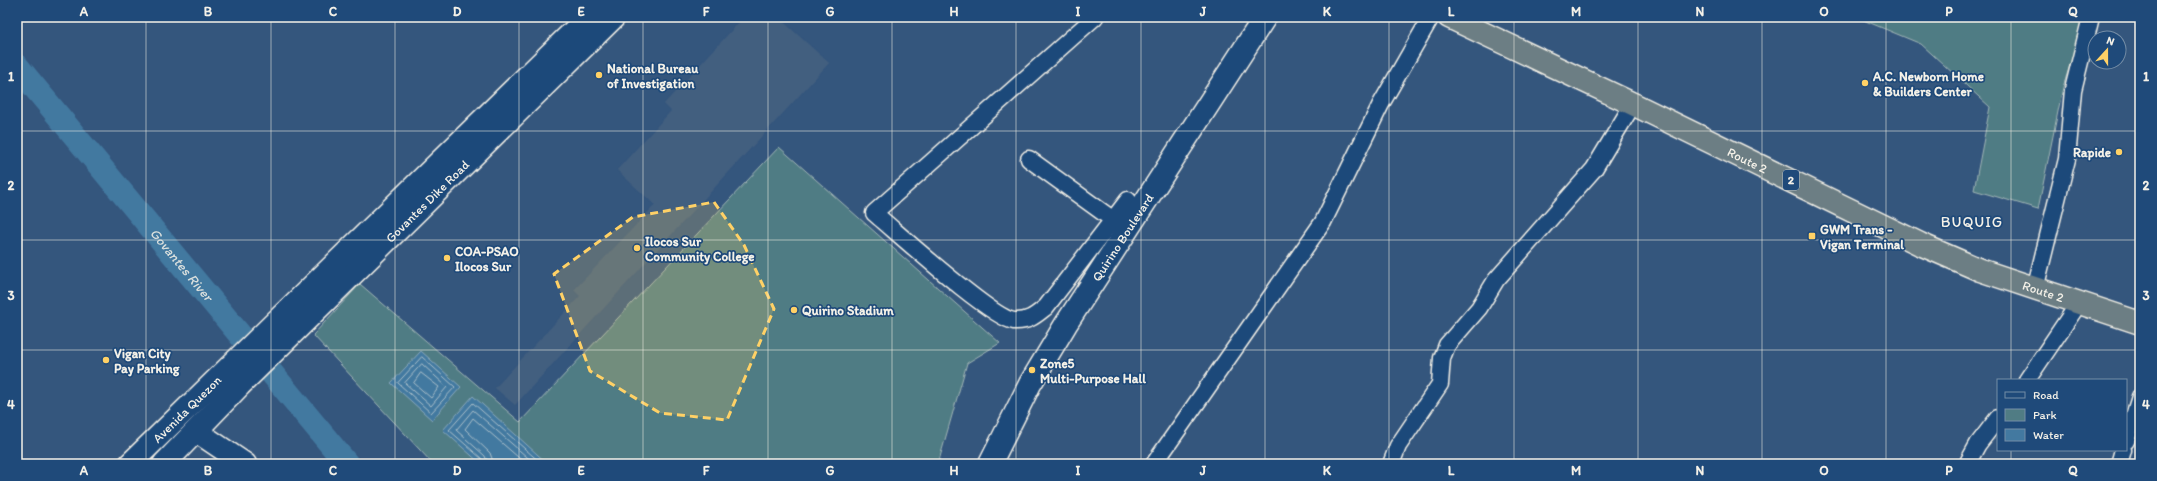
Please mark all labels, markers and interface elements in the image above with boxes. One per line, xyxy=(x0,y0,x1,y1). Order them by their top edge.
text: A xyxy=(79,4,89,19)
text: B xyxy=(204,4,213,19)
text: C xyxy=(329,4,338,19)
text: D xyxy=(453,4,462,19)
text: E xyxy=(577,4,585,19)
text: F xyxy=(703,4,710,19)
text: G xyxy=(826,4,835,19)
text: H xyxy=(950,4,959,19)
text: I xyxy=(1076,4,1081,19)
text: J xyxy=(1199,4,1207,19)
text: K xyxy=(1323,4,1332,19)
text: L xyxy=(1448,4,1455,19)
text: M xyxy=(1571,4,1581,19)
text: N xyxy=(1696,4,1705,19)
text: O xyxy=(1819,4,1829,19)
text: P xyxy=(1945,4,1953,19)
text: Q xyxy=(2068,4,2078,19)
north arrow xyxy=(2087,30,2127,70)
text: N xyxy=(2105,34,2116,49)
place label: National Bureau of Investigation xyxy=(607,61,699,92)
text: 1 xyxy=(8,69,14,84)
place label: A.C. Newborn Home & Builders Center xyxy=(1872,69,1984,99)
text: 1 xyxy=(2143,69,2149,84)
marker: National Bureau of Investigation xyxy=(594,70,604,80)
marker: A.C. Newborn Home & Builders Center xyxy=(1860,78,1870,88)
street label: Route 2 xyxy=(1725,144,1770,176)
place label: Rapide xyxy=(2073,145,2111,161)
marker: Rapide xyxy=(2114,147,2124,157)
street label: Govantes Dike Road xyxy=(382,157,472,245)
road number: 2 xyxy=(1783,170,1799,190)
text: 2 xyxy=(8,178,15,193)
text: 2 xyxy=(2143,178,2150,193)
street label: Quirino Boulevard xyxy=(1088,190,1156,284)
district label: BUQUIG xyxy=(1941,213,2003,231)
place label: GWM Trans - Vigan Terminal xyxy=(1820,222,1904,253)
water label: Govantes River xyxy=(146,225,218,306)
marker: GWM Trans - Vigan Terminal xyxy=(1807,231,1817,241)
place label: Ilocos Sur Community College xyxy=(645,234,755,265)
marker: Ilocos Sur Community College xyxy=(632,243,642,253)
place label: COA-PSAO Ilocos Sur xyxy=(455,244,519,274)
marker: COA-PSAO Ilocos Sur xyxy=(442,253,452,263)
street label: Route 2 xyxy=(2021,277,2066,305)
text: 3 xyxy=(7,288,15,303)
text: 3 xyxy=(2142,288,2150,303)
place label: Quirino Stadium xyxy=(802,303,894,318)
marker: Quirino Stadium xyxy=(789,305,799,315)
place label: Vigan City Pay Parking xyxy=(114,346,180,377)
marker: Vigan City Pay Parking xyxy=(101,355,111,365)
place label: Zone5 Multi-Purpose Hall xyxy=(1040,356,1146,387)
marker: Zone5 Multi-Purpose Hall xyxy=(1027,365,1037,375)
street label: Avenida Quezon xyxy=(149,372,224,446)
legend xyxy=(1997,379,2127,451)
text: Road xyxy=(2033,388,2059,402)
text: 4 xyxy=(7,397,15,412)
text: 4 xyxy=(2142,397,2150,412)
text: Park xyxy=(2033,408,2057,422)
text: Water xyxy=(2033,428,2064,442)
text: A xyxy=(79,463,89,478)
text: B xyxy=(204,463,213,478)
text: C xyxy=(329,463,338,478)
text: D xyxy=(453,463,462,478)
text: E xyxy=(577,463,585,478)
text: F xyxy=(703,463,710,478)
text: G xyxy=(826,463,835,478)
text: H xyxy=(950,463,959,478)
text: I xyxy=(1076,463,1081,478)
text: J xyxy=(1199,463,1207,478)
text: K xyxy=(1323,463,1332,478)
text: L xyxy=(1448,463,1455,478)
text: M xyxy=(1571,463,1581,478)
text: N xyxy=(1696,463,1705,478)
text: O xyxy=(1819,463,1829,478)
text: P xyxy=(1945,463,1953,478)
text: Q xyxy=(2068,463,2078,478)

